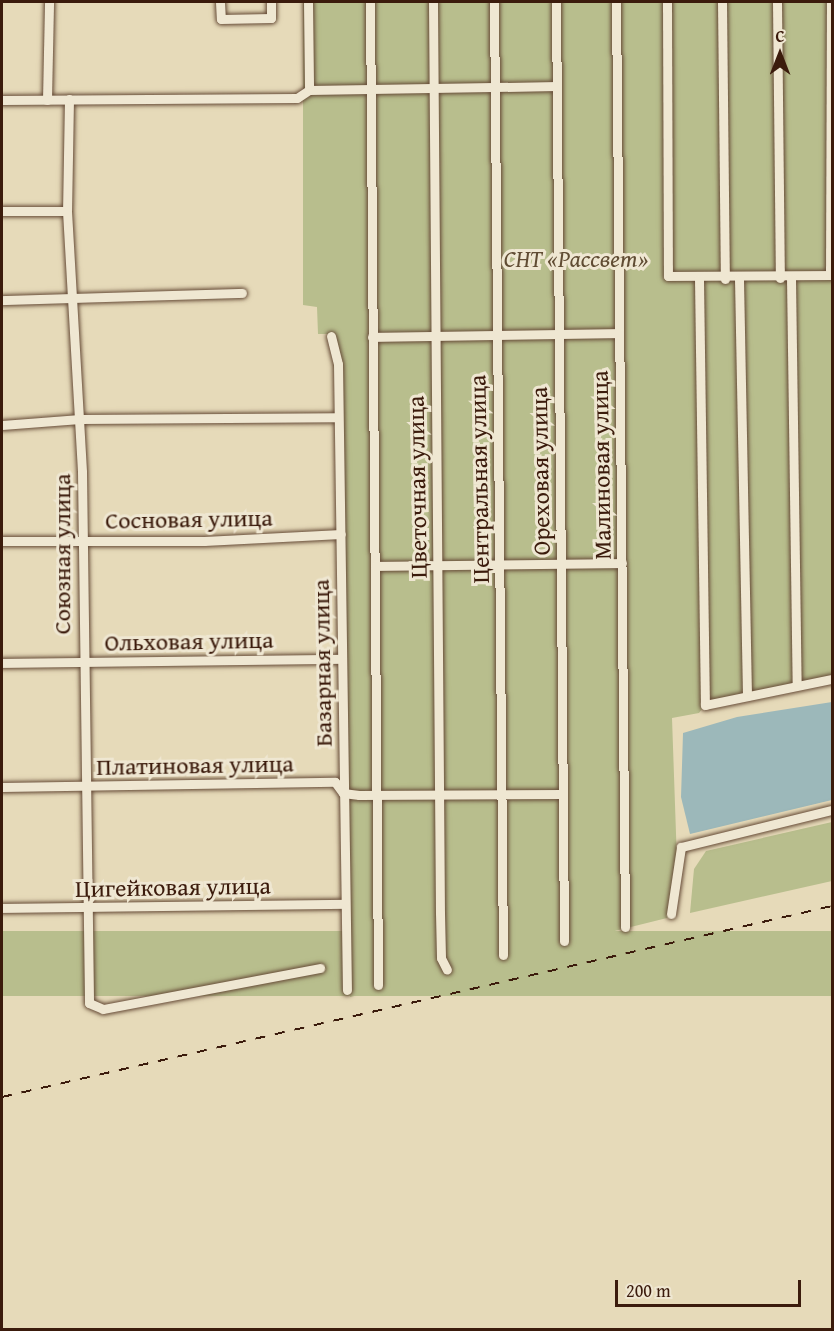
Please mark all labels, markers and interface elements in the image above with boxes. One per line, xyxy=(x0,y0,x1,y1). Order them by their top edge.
north arrow xyxy=(750,24,810,84)
text: С xyxy=(775,24,785,48)
park label: СНТ «Рассвет» xyxy=(504,245,648,273)
street label: Малиновая улица xyxy=(585,370,617,560)
street label: Центральная улица xyxy=(463,374,495,584)
street label: Ореховая улица xyxy=(524,386,556,556)
street label: Цветочная улица xyxy=(401,395,433,579)
street label: Союзная улица xyxy=(48,474,76,634)
street label: Сосновая улица xyxy=(105,503,273,535)
street label: Базарная улица xyxy=(306,579,338,747)
street label: Ольховая улица xyxy=(104,625,274,657)
street label: Платиновая улица xyxy=(96,749,294,781)
street label: Цигейковая улица xyxy=(75,871,271,903)
scale bar xyxy=(618,1268,804,1306)
text: 200 m xyxy=(626,1277,671,1304)

